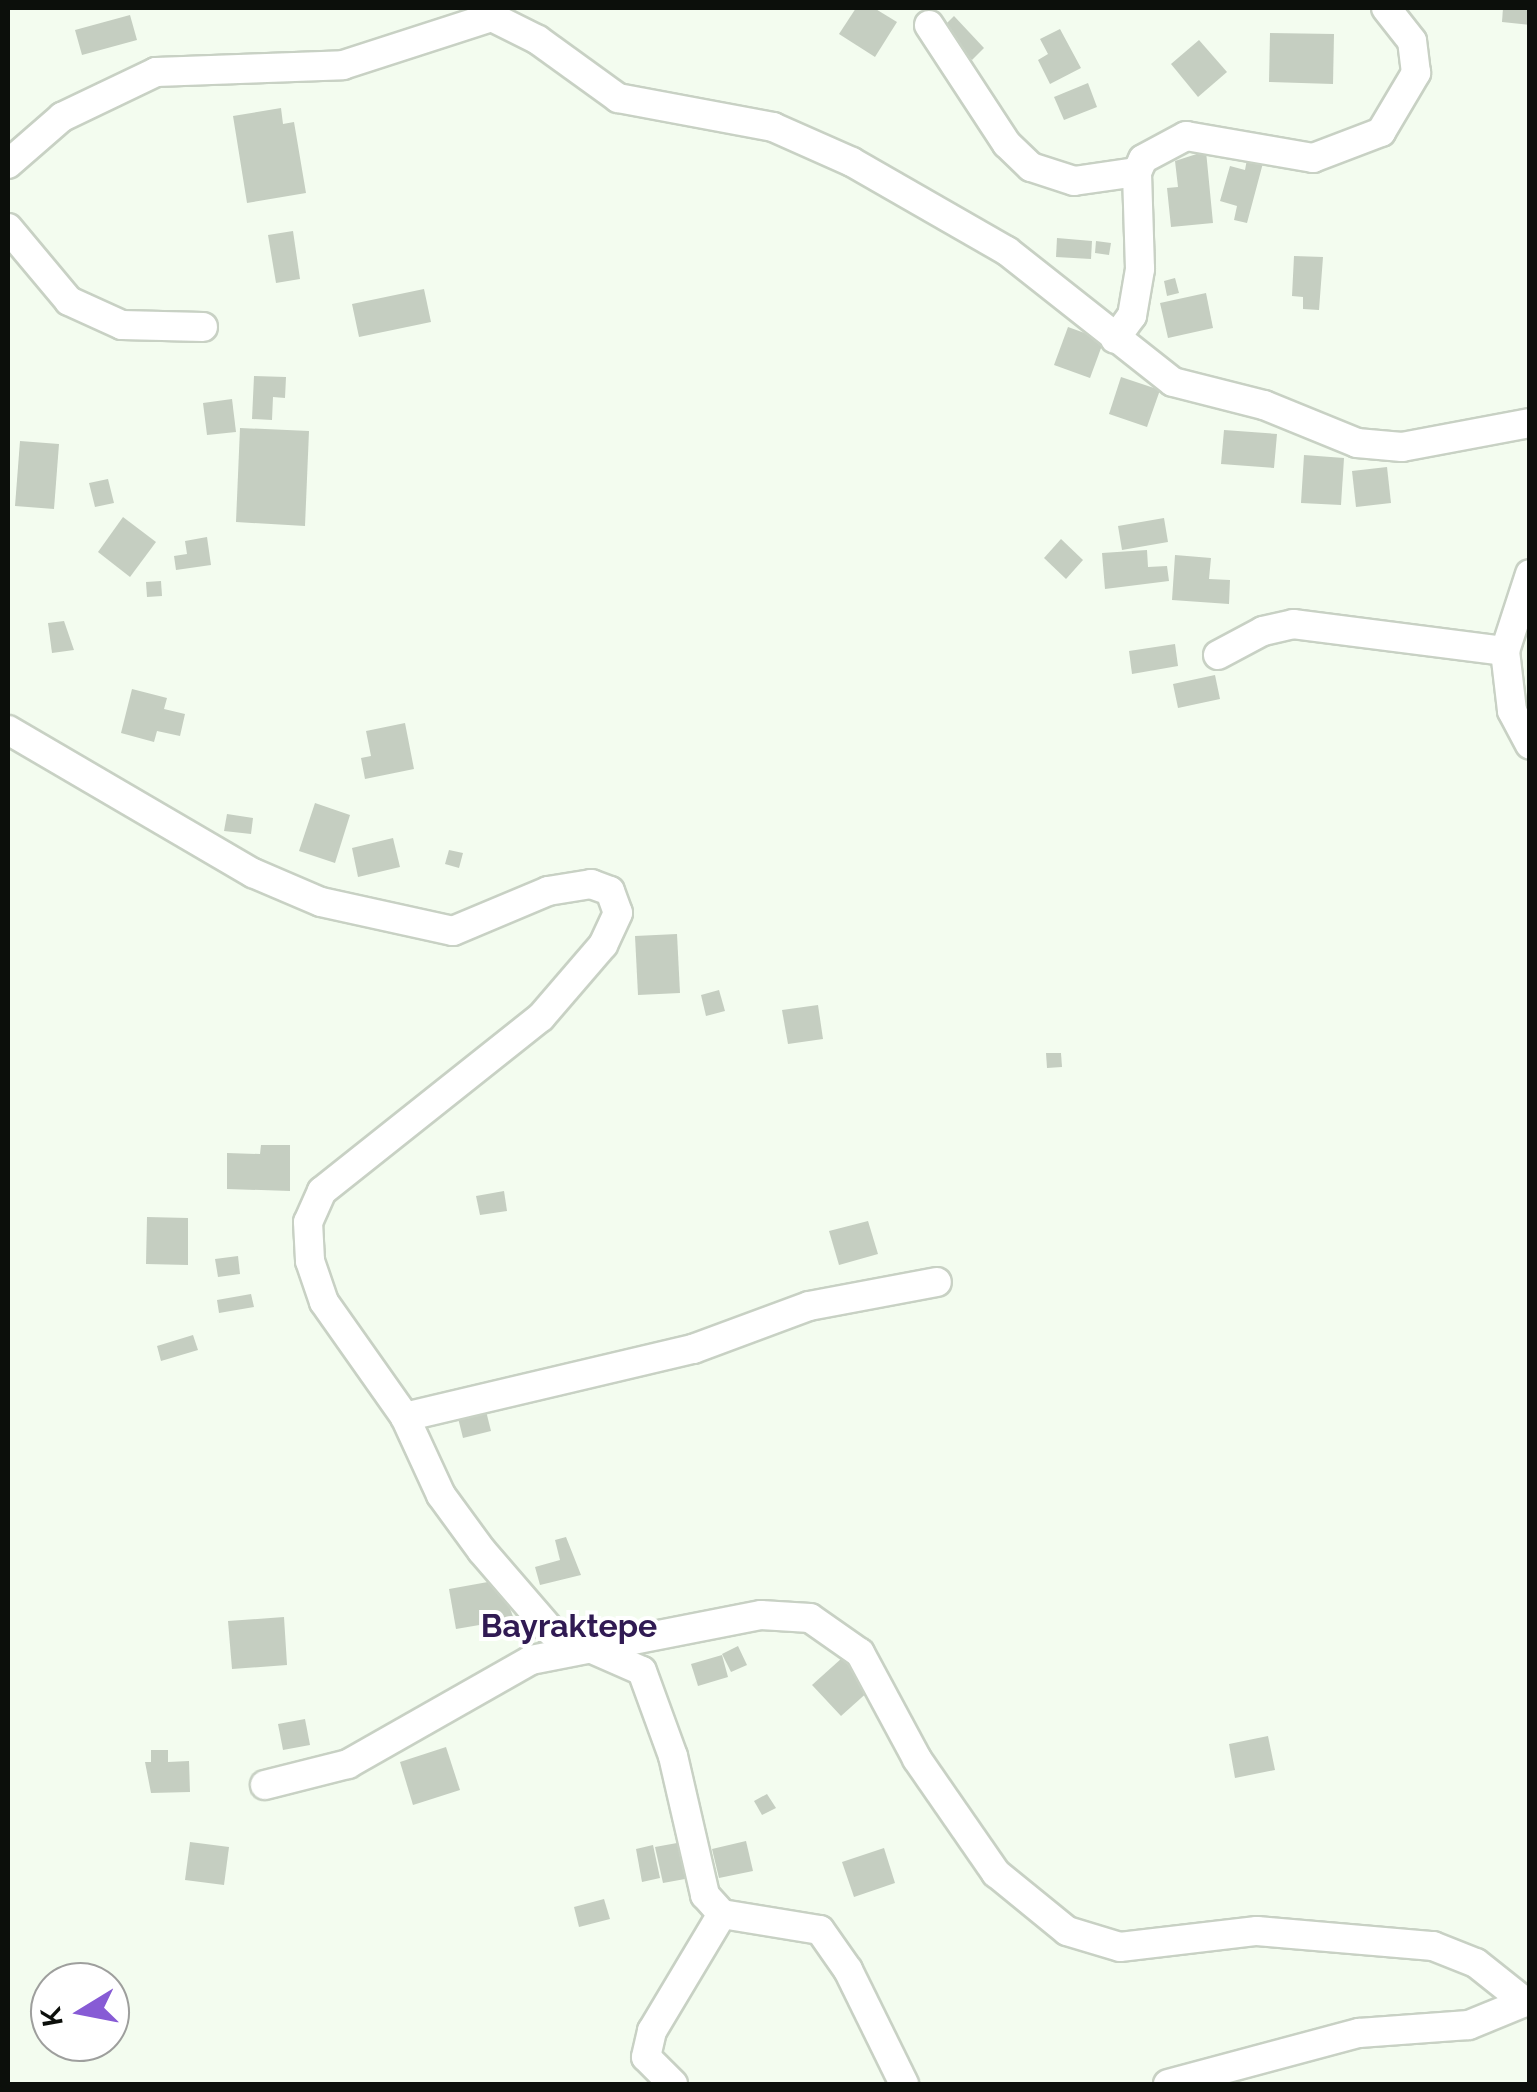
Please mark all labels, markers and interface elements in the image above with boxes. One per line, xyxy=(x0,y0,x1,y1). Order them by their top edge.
district label: Bayraktepe xyxy=(481,1607,657,1645)
north arrow xyxy=(30,1962,130,2062)
text: K xyxy=(34,2005,70,2029)

